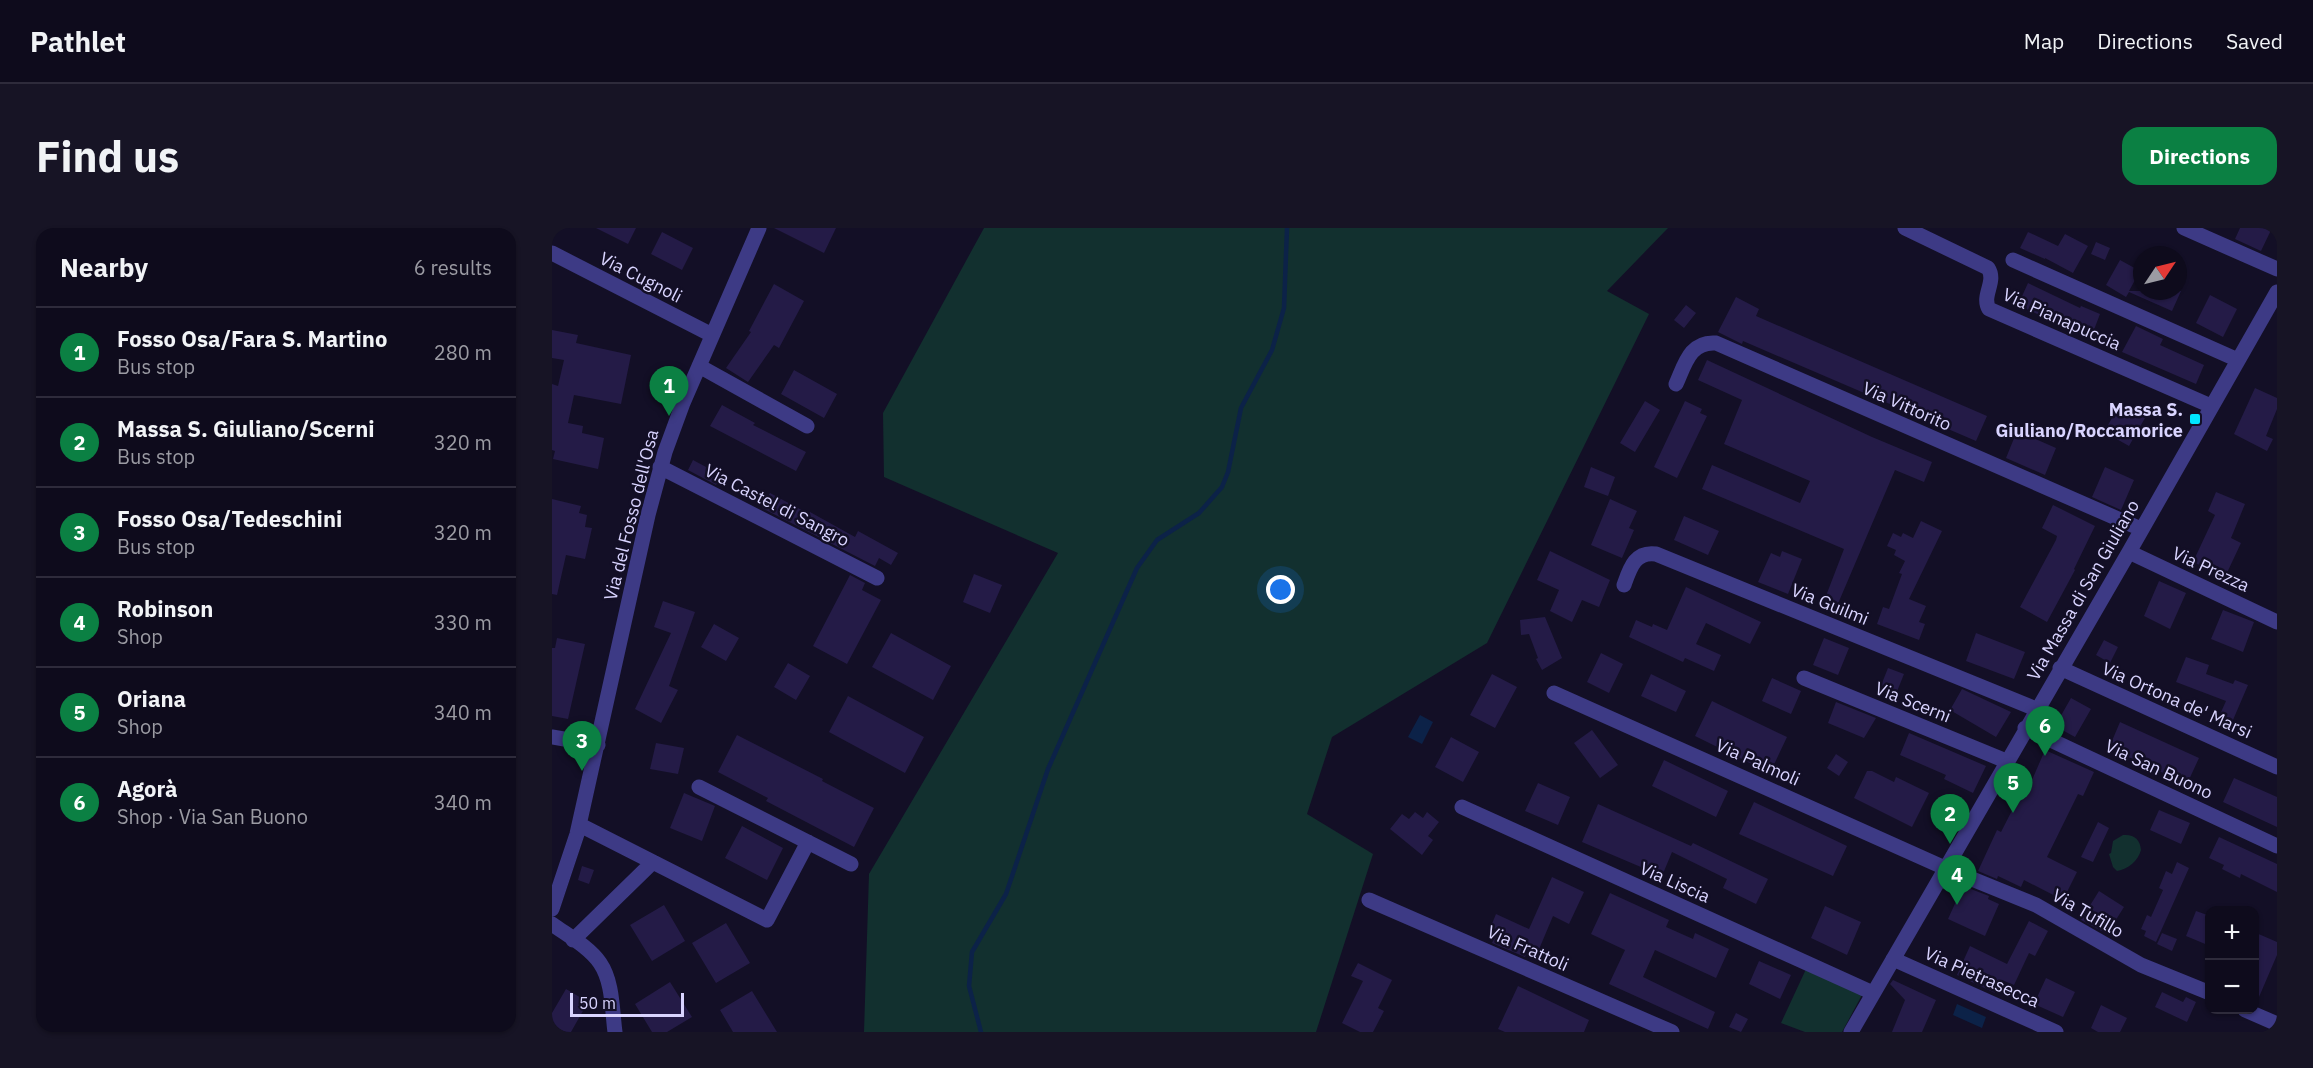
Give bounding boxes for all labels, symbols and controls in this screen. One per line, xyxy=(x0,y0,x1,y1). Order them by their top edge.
text: Pathlet xyxy=(30,23,126,60)
text: Map xyxy=(2024,27,2064,55)
text: Directions xyxy=(2097,27,2193,55)
text: Saved xyxy=(2226,27,2283,55)
button: Directions xyxy=(2122,127,2277,185)
text: Find us xyxy=(36,129,179,184)
street label: Via Cugnoli xyxy=(596,246,686,308)
north arrow xyxy=(2133,246,2187,300)
text: Nearby xyxy=(60,250,148,284)
text: 6 results xyxy=(414,254,492,281)
street label: Via Pianapuccia xyxy=(1999,283,2125,355)
text: Fosso Osa/Fara S. Martino xyxy=(117,324,387,353)
text: 1 xyxy=(74,339,86,366)
text: 280 m xyxy=(434,339,492,366)
text: Bus stop xyxy=(117,353,195,380)
pin: 1 xyxy=(650,366,688,416)
street label: Via Vittorito xyxy=(1859,376,1955,436)
place label: Massa S. Giuliano/Roccamorice xyxy=(1995,398,2183,442)
marker: Massa S. Giuliano/Roccamorice xyxy=(2188,412,2202,426)
text: Massa S. Giuliano/Scerni xyxy=(117,414,375,443)
street label: Via del Fosso dell'Osa xyxy=(599,427,663,603)
text: 2 xyxy=(74,429,86,456)
text: 320 m xyxy=(434,429,492,456)
text: Bus stop xyxy=(117,443,195,470)
street label: Via Castel di Sangro xyxy=(701,459,853,551)
street label: Via Massa di San Giuliano xyxy=(2022,495,2144,685)
text: Fosso Osa/Tedeschini xyxy=(117,504,342,533)
text: 3 xyxy=(74,519,86,546)
text: 320 m xyxy=(434,519,492,546)
text: Bus stop xyxy=(117,533,195,560)
street label: Via Prezza xyxy=(2169,541,2254,597)
your location xyxy=(1266,575,1295,604)
street label: Via Guilmi xyxy=(1788,578,1872,630)
text: Robinson xyxy=(117,594,213,623)
text: 4 xyxy=(74,609,86,636)
text: 330 m xyxy=(434,609,492,636)
text: Shop xyxy=(117,623,163,650)
street label: Via Ortona de' Marsi xyxy=(2098,657,2256,743)
street label: Via Scerni xyxy=(1872,676,1954,728)
text: Oriana xyxy=(117,684,186,713)
text: 5 xyxy=(74,699,86,726)
text: 340 m xyxy=(434,699,492,726)
pin: 6 xyxy=(2026,706,2064,756)
text: Shop xyxy=(117,713,163,740)
pin: 3 xyxy=(562,722,602,771)
street label: Via Palmoli xyxy=(1712,733,1804,791)
street label: Via San Buono xyxy=(2101,734,2217,804)
pin: 5 xyxy=(1994,764,2032,813)
text: Agorà xyxy=(117,774,178,803)
text: 6 xyxy=(74,789,86,816)
text: 340 m xyxy=(434,789,492,816)
pin: 2 xyxy=(1930,794,1970,844)
text: Shop · Via San Buono xyxy=(117,803,308,830)
street label: Via Liscia xyxy=(1636,856,1714,908)
pin: 4 xyxy=(1938,856,1976,905)
street label: Via Tufillo xyxy=(2048,883,2128,943)
map controls xyxy=(2205,906,2259,1014)
button: + xyxy=(2205,906,2259,960)
street label: Via Frattoli xyxy=(1484,920,1572,976)
street label: Via Pietrasecca xyxy=(1921,941,2043,1013)
button: − xyxy=(2205,960,2259,1014)
scale bar xyxy=(570,990,684,1018)
text: 50 m xyxy=(579,993,616,1013)

